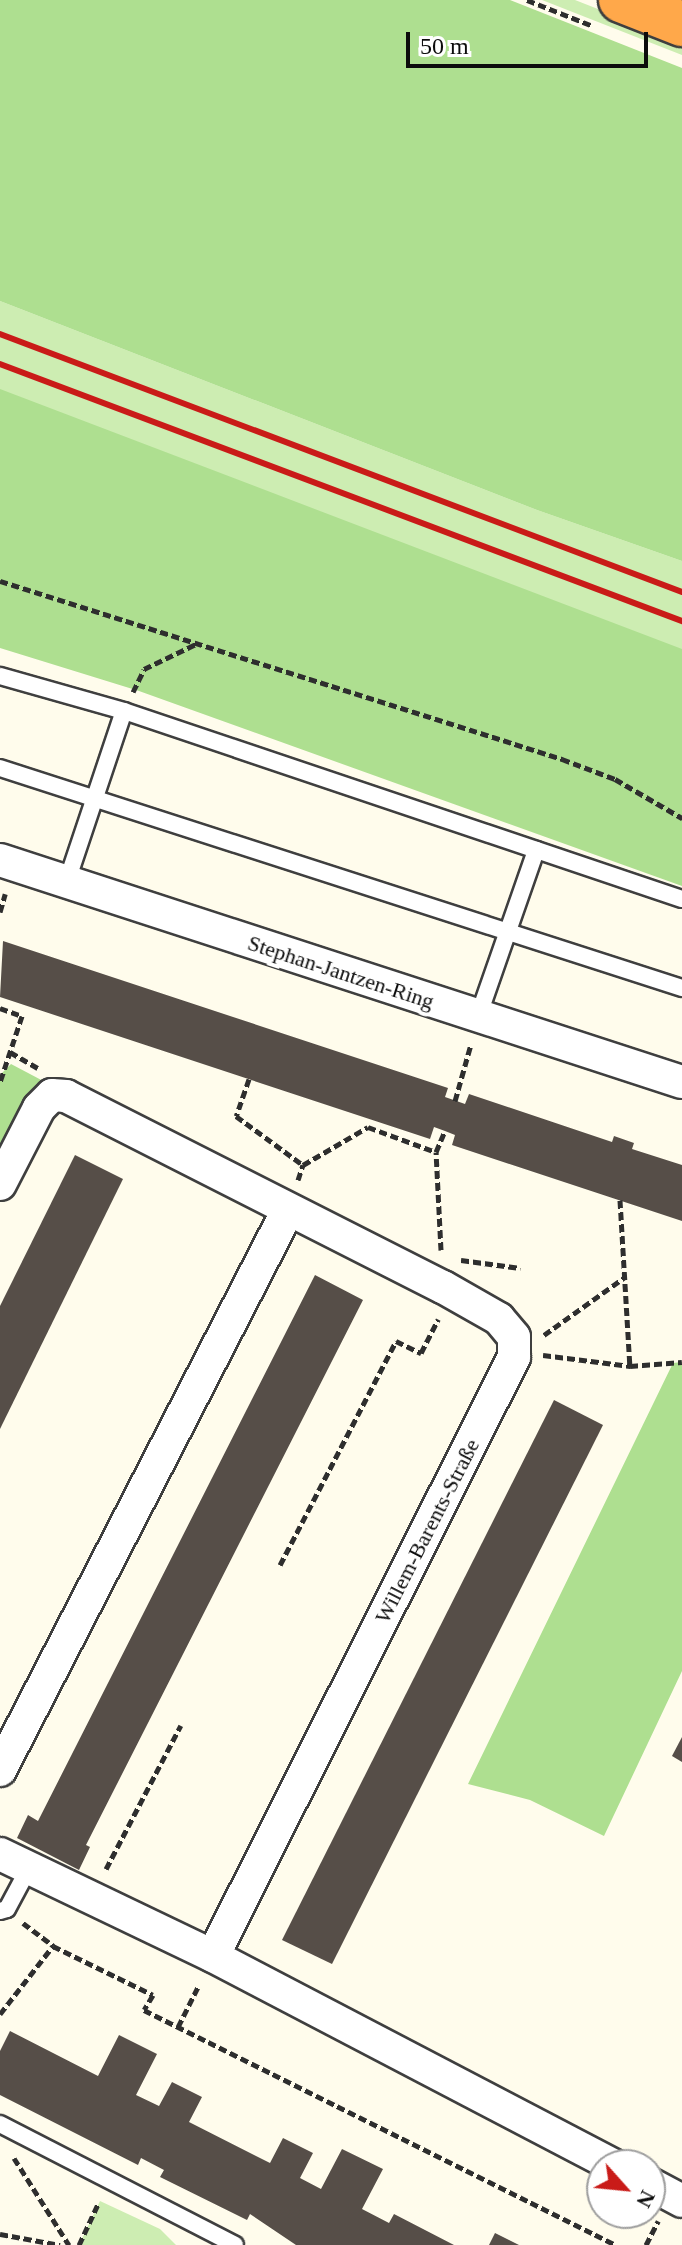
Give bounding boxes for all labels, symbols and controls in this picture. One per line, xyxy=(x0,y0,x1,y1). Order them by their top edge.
scale bar xyxy=(410,16,652,66)
text: 50 m xyxy=(420,33,469,59)
street label: Stephan-Jantzen-Ring xyxy=(245,929,437,1015)
street label: Willem-Barents-Straße xyxy=(369,1435,485,1627)
north arrow xyxy=(586,2149,666,2229)
text: N xyxy=(631,2186,661,2212)

